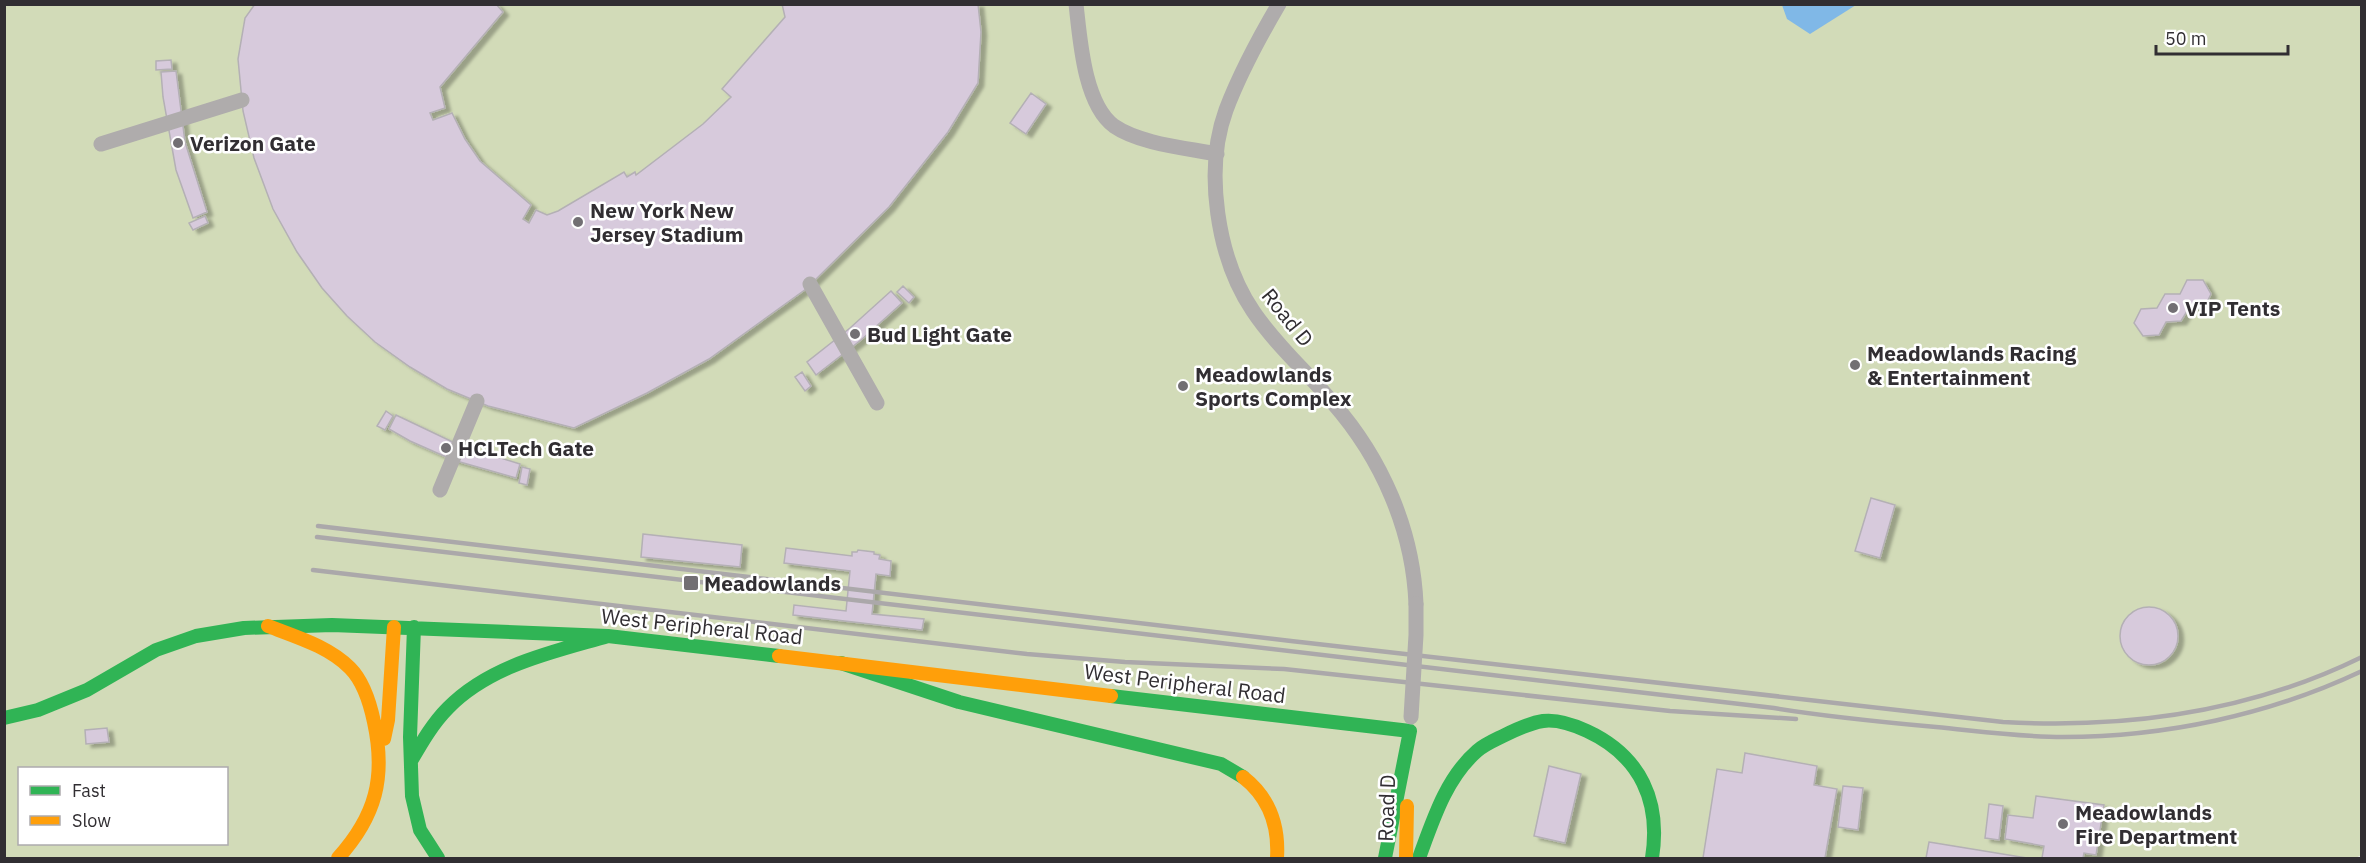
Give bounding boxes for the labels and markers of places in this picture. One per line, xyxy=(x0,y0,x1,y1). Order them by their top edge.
place label: Verizon Gate xyxy=(190,129,316,157)
marker: Verizon Gate xyxy=(171,136,185,150)
place label: New York New Jersey Stadium xyxy=(590,196,744,248)
marker: New York New Jersey Stadium xyxy=(571,215,585,229)
place label: VIP Tents xyxy=(2185,294,2280,322)
marker: VIP Tents xyxy=(2166,301,2180,315)
place label: Bud Light Gate xyxy=(867,320,1012,348)
marker: Bud Light Gate xyxy=(848,327,862,341)
place label: Meadowlands Racing & Entertainment xyxy=(1867,339,2076,391)
marker: Meadowlands Racing & Entertainment xyxy=(1848,358,1862,372)
place label: Meadowlands Sports Complex xyxy=(1195,360,1352,412)
marker: Meadowlands Sports Complex xyxy=(1176,379,1190,393)
place label: HCLTech Gate xyxy=(458,434,594,462)
marker: HCLTech Gate xyxy=(439,441,453,455)
place label: Meadowlands xyxy=(704,569,841,597)
marker: Meadowlands xyxy=(682,574,700,592)
place label: Meadowlands Fire Department xyxy=(2075,798,2237,850)
marker: Meadowlands Fire Department xyxy=(2056,817,2070,831)

